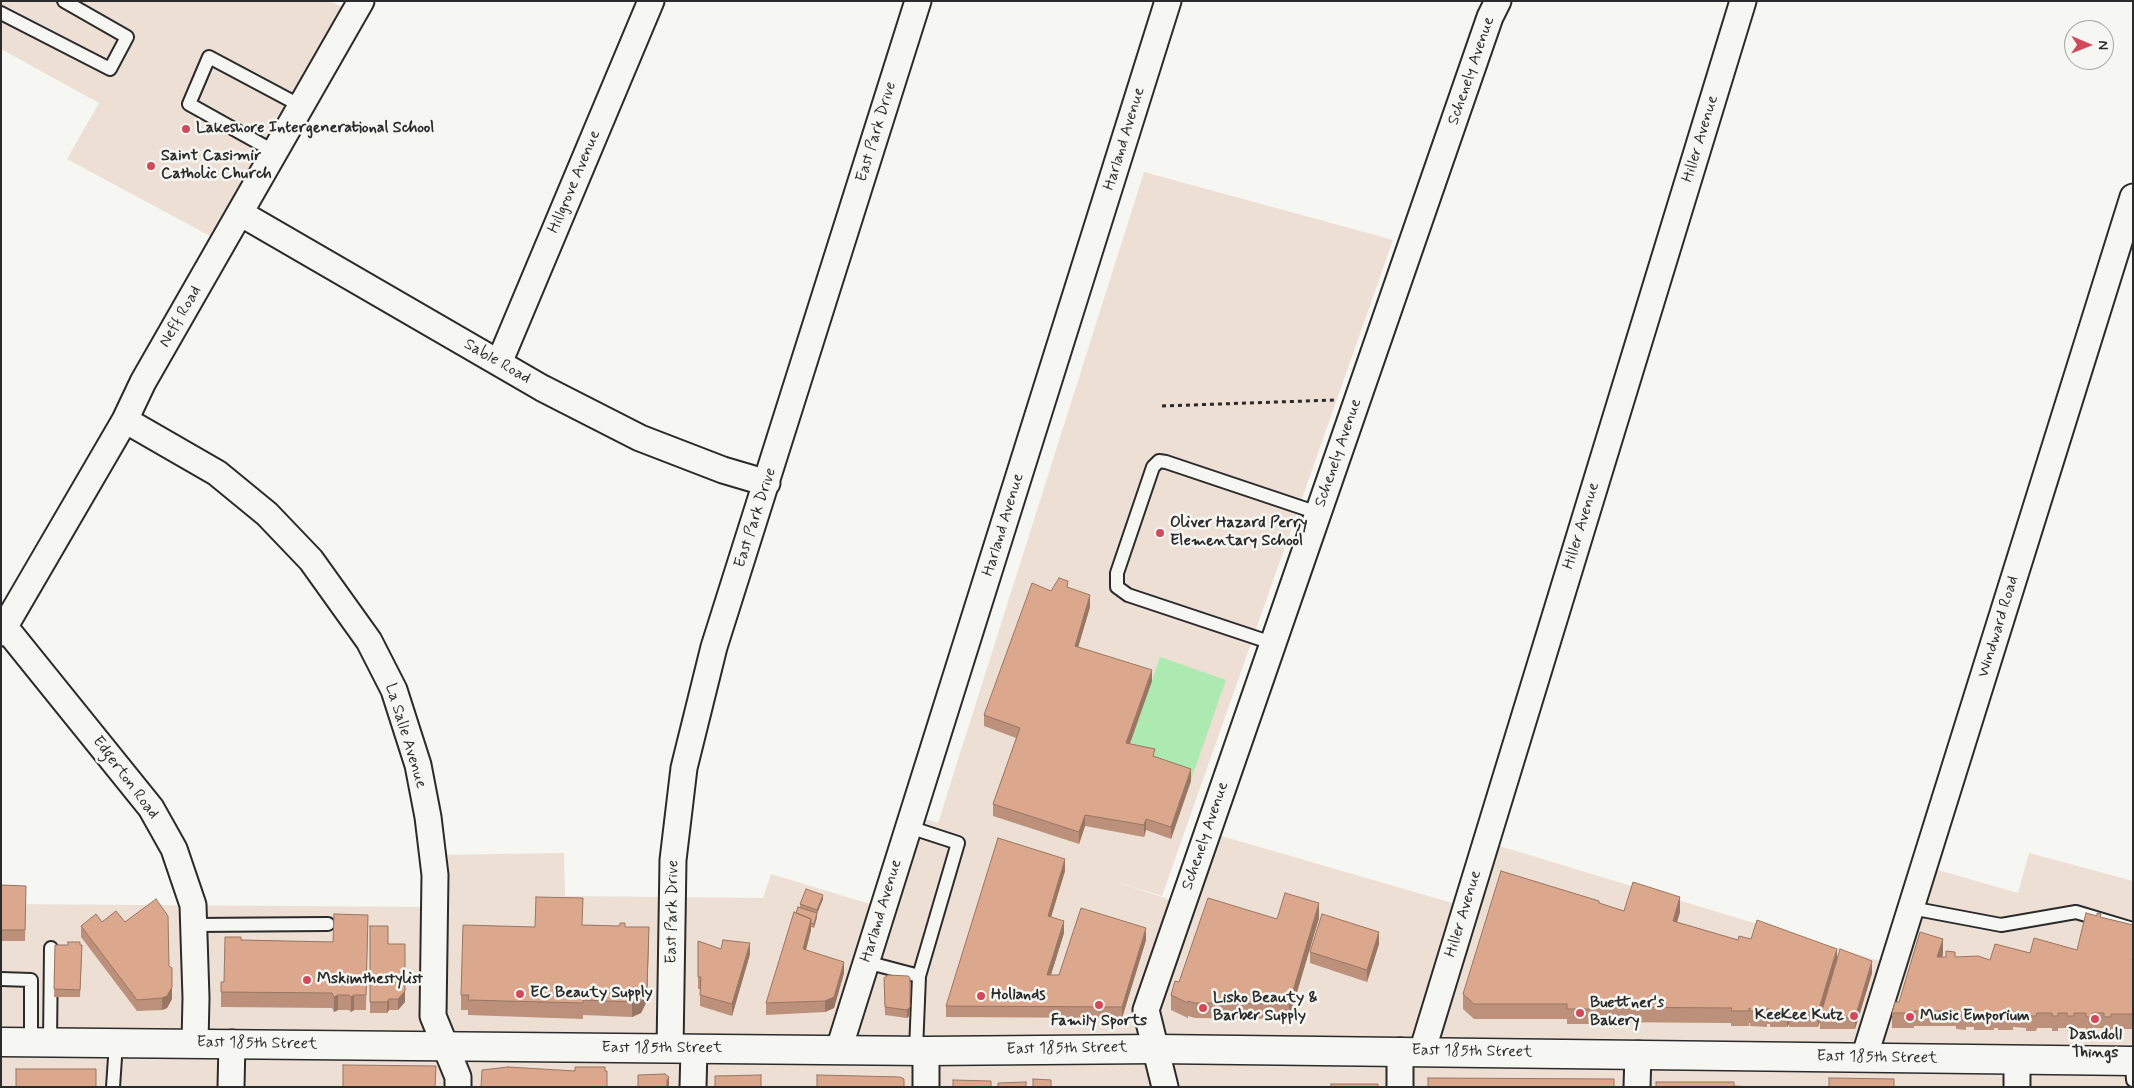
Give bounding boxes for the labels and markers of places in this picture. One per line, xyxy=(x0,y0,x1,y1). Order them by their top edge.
place label: Lakeshore Intergenerational School xyxy=(196,119,434,139)
marker: Lakeshore Intergenerational School xyxy=(180,123,192,135)
place label: Saint Casimir Catholic Church xyxy=(161,147,272,185)
marker: Saint Casimir Catholic Church xyxy=(145,160,157,172)
place label: Oliver Hazard Perry Elementary School xyxy=(1170,514,1308,552)
marker: Oliver Hazard Perry Elementary School xyxy=(1154,527,1166,539)
place label: Mskimthestylist xyxy=(317,970,423,990)
marker: Mskimthestylist xyxy=(301,974,313,986)
place label: EC Beauty Supply xyxy=(530,984,653,1004)
place label: Hollands xyxy=(991,986,1046,1006)
marker: EC Beauty Supply xyxy=(514,988,526,1000)
place label: Lisko Beauty & Barber Supply xyxy=(1213,989,1318,1027)
marker: Hollands xyxy=(975,990,987,1002)
place label: Buettner's Bakery xyxy=(1590,994,1664,1032)
marker: Family Sports xyxy=(1093,999,1105,1011)
marker: Lisko Beauty & Barber Supply xyxy=(1197,1002,1209,1014)
place label: KeeKee Kutz xyxy=(1755,1006,1844,1026)
marker: Buettner's Bakery xyxy=(1574,1007,1586,1019)
place label: Music Emporium xyxy=(1920,1007,2030,1027)
marker: KeeKee Kutz xyxy=(1848,1010,1860,1022)
marker: Music Emporium xyxy=(1904,1011,1916,1023)
place label: Family Sports xyxy=(1051,1012,1147,1032)
marker: Dashdoll Things xyxy=(2089,1013,2101,1025)
place label: Dashdoll Things xyxy=(2068,1026,2122,1064)

